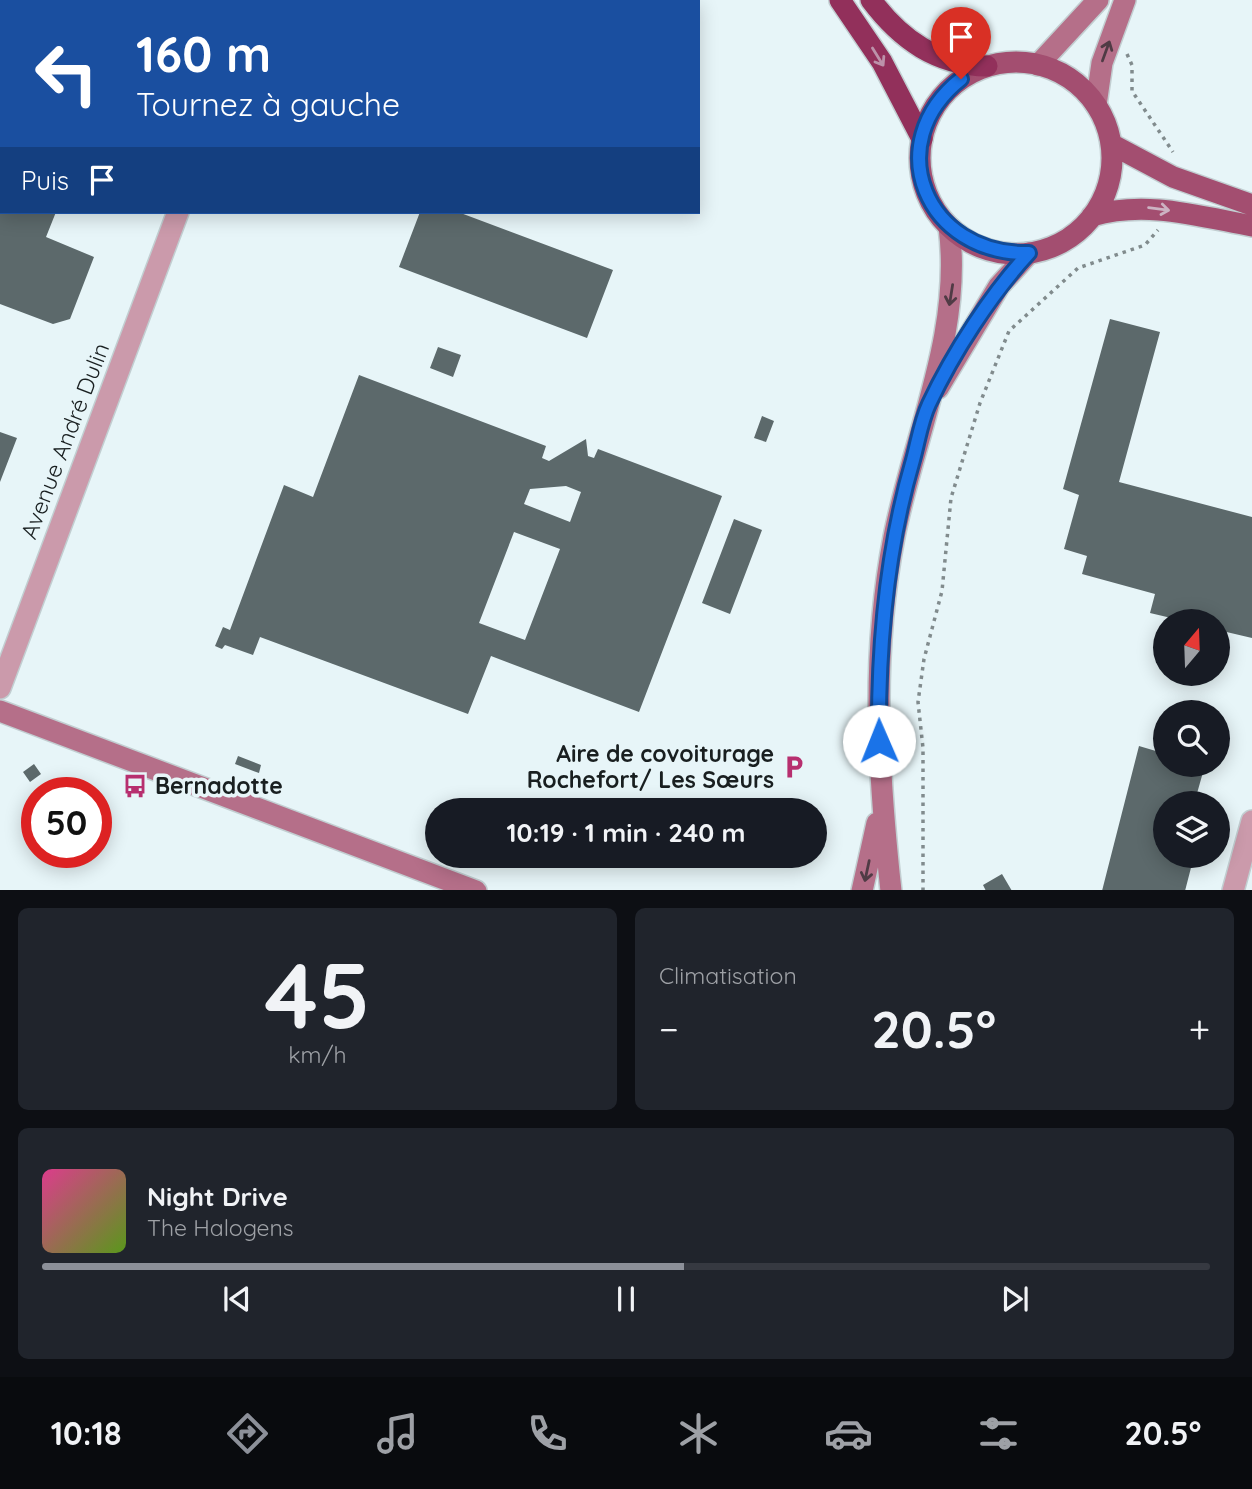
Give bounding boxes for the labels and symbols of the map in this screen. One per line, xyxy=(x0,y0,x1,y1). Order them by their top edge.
pin xyxy=(931,7,991,79)
one-way arrow xyxy=(1101,41,1113,63)
one-way arrow xyxy=(871,46,885,66)
one-way arrow xyxy=(1147,203,1170,216)
one-way arrow xyxy=(944,283,957,305)
street label: Avenue André Dulin xyxy=(14,339,115,543)
north arrow xyxy=(1153,609,1230,686)
position arrow xyxy=(842,704,916,778)
place label: Aire de covoiturage Rochefort/ Les Sœurs xyxy=(527,739,774,794)
parking icon: Aire de covoiturage Rochefort/ Les Sœurs xyxy=(780,753,808,781)
place label: Bernadotte xyxy=(155,771,283,800)
bus stop icon: Bernadotte xyxy=(121,772,149,800)
speed limit sign: 50 xyxy=(21,777,112,868)
one-way arrow xyxy=(859,859,873,882)

